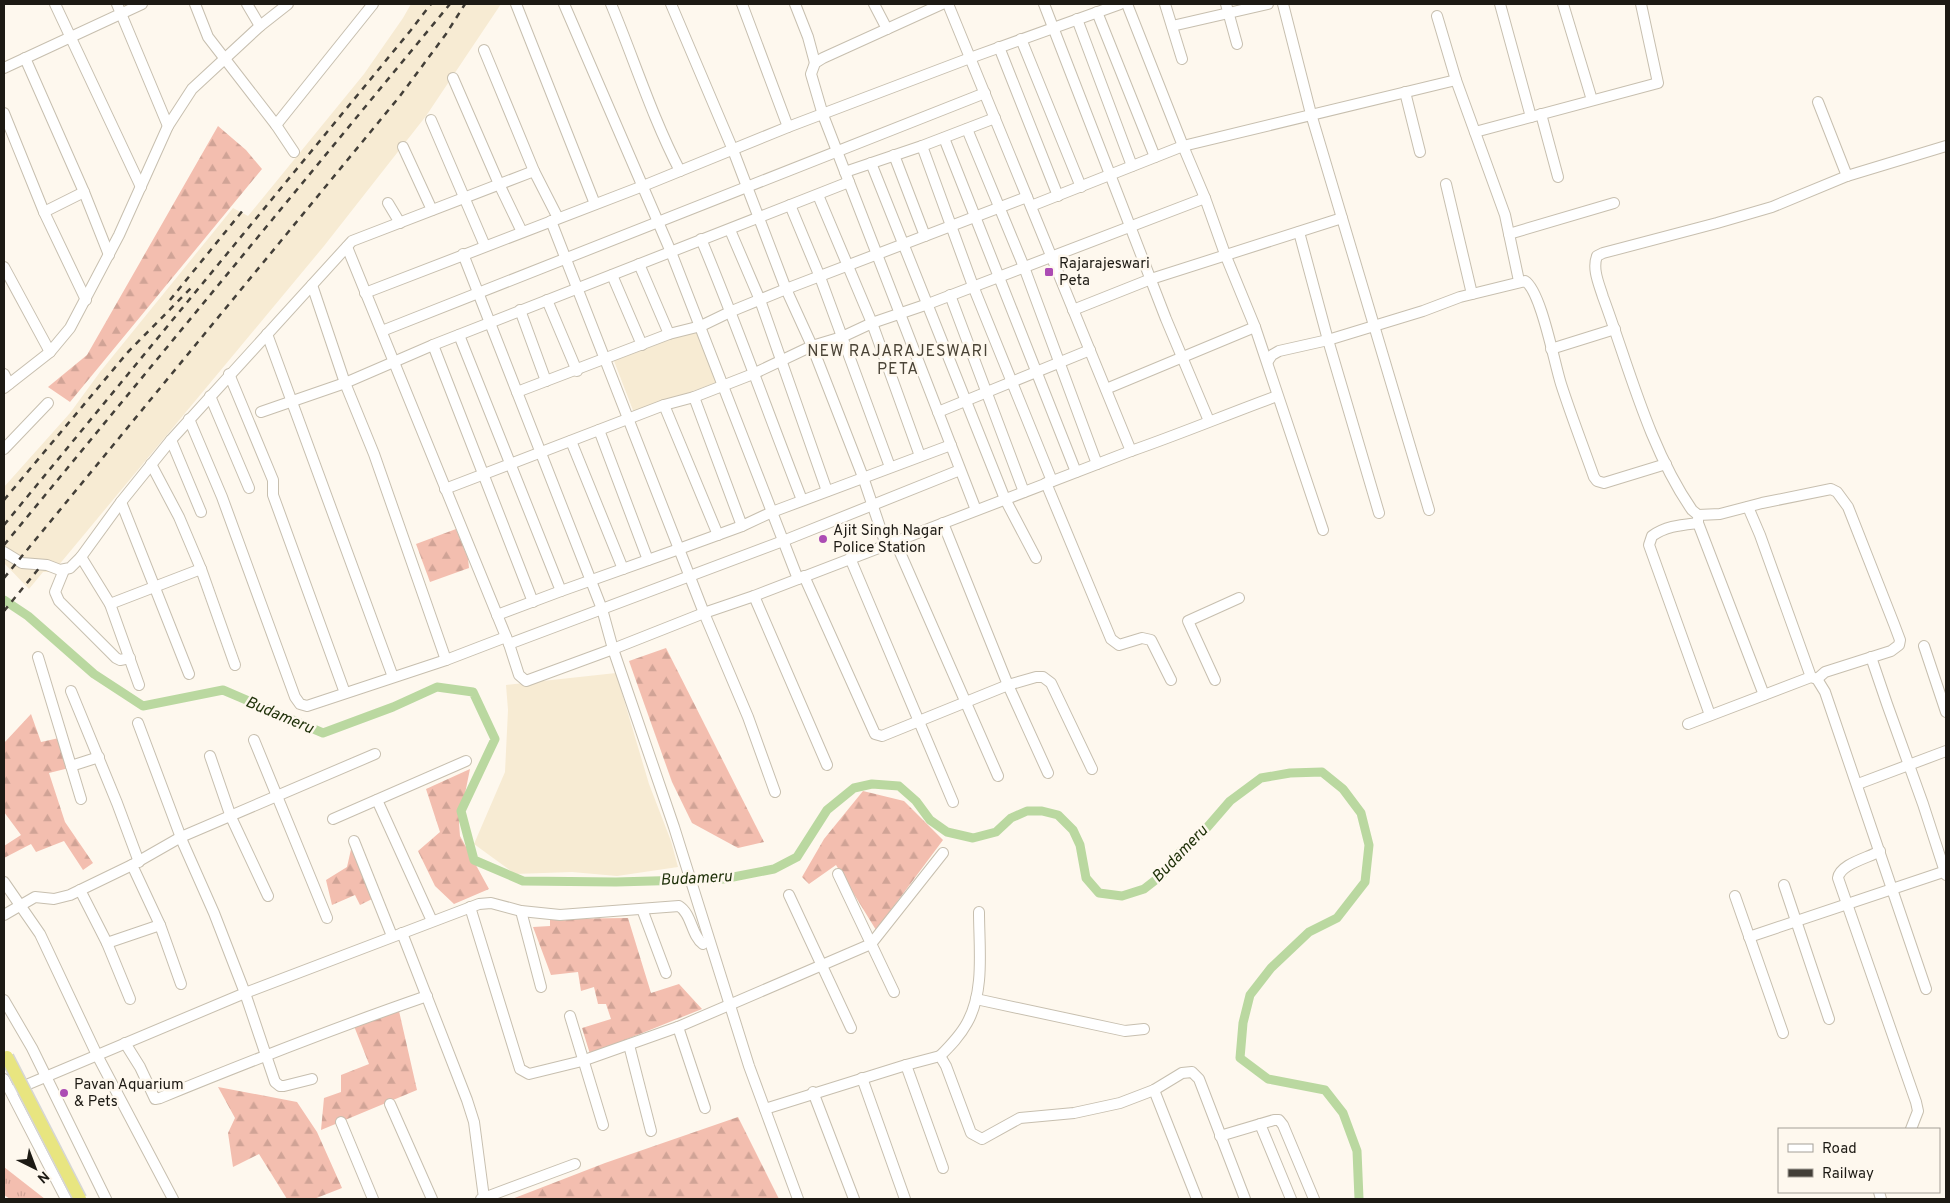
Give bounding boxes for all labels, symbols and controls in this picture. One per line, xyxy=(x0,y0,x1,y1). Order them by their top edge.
place label: Rajarajeswari Peta xyxy=(1059,255,1150,291)
marker: Rajarajeswari Peta xyxy=(1043,266,1055,278)
district label: NEW RAJARAJESWARI PETA xyxy=(807,342,989,380)
place label: Ajit Singh Nagar Police Station xyxy=(833,522,943,558)
marker: Ajit Singh Nagar Police Station xyxy=(817,533,829,545)
water label: Budameru xyxy=(242,693,316,739)
water label: Budameru xyxy=(1148,821,1213,887)
water label: Budameru xyxy=(660,867,733,891)
place label: Pavan Aquarium & Pets xyxy=(74,1076,184,1112)
marker: Pavan Aquarium & Pets xyxy=(58,1087,70,1099)
legend xyxy=(1778,1128,1940,1193)
text: Road xyxy=(1822,1140,1857,1159)
north arrow xyxy=(10,1143,60,1193)
text: Railway xyxy=(1822,1165,1874,1184)
text: N xyxy=(33,1167,52,1186)

